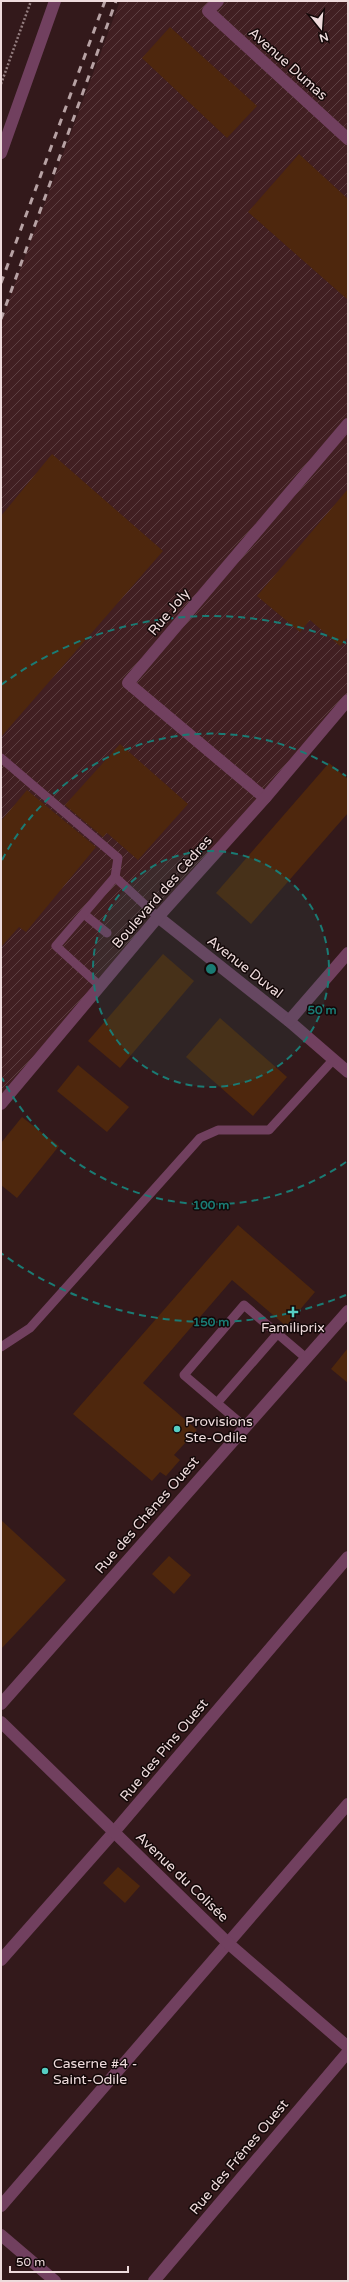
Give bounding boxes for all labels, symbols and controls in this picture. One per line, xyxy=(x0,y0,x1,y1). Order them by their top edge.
north arrow xyxy=(301,8,341,48)
street label: Avenue Dumas xyxy=(245,24,331,104)
text: N xyxy=(318,30,330,45)
street label: Rue Joly xyxy=(144,585,194,639)
street label: Boulevard des Cèdres xyxy=(108,832,216,952)
street label: Avenue Duval xyxy=(204,932,286,1002)
centre of rings xyxy=(204,962,218,976)
text: 50 m xyxy=(307,1003,337,1017)
text: 100 m xyxy=(193,1198,229,1212)
marker: Familiprix xyxy=(288,1307,298,1317)
text: 150 m xyxy=(193,1315,229,1329)
place label: Familiprix xyxy=(261,1319,325,1336)
place label: Provisions Ste-Odile xyxy=(185,1413,253,1446)
marker: Provisions Ste-Odile xyxy=(172,1424,182,1434)
street label: Rue des Chênes Ouest xyxy=(91,1452,203,1577)
street label: Rue des Pins Ouest xyxy=(116,1695,212,1805)
street label: Avenue du Colisée xyxy=(132,1828,232,1926)
place label: Caserne #4 - Saint-Odile xyxy=(53,2055,137,2088)
marker: Caserne #4 - Saint-Odile xyxy=(40,2066,50,2076)
street label: Rue des Frênes Ouest xyxy=(186,2096,293,2218)
scale bar xyxy=(10,2248,128,2274)
text: 50 m xyxy=(16,2255,45,2269)

